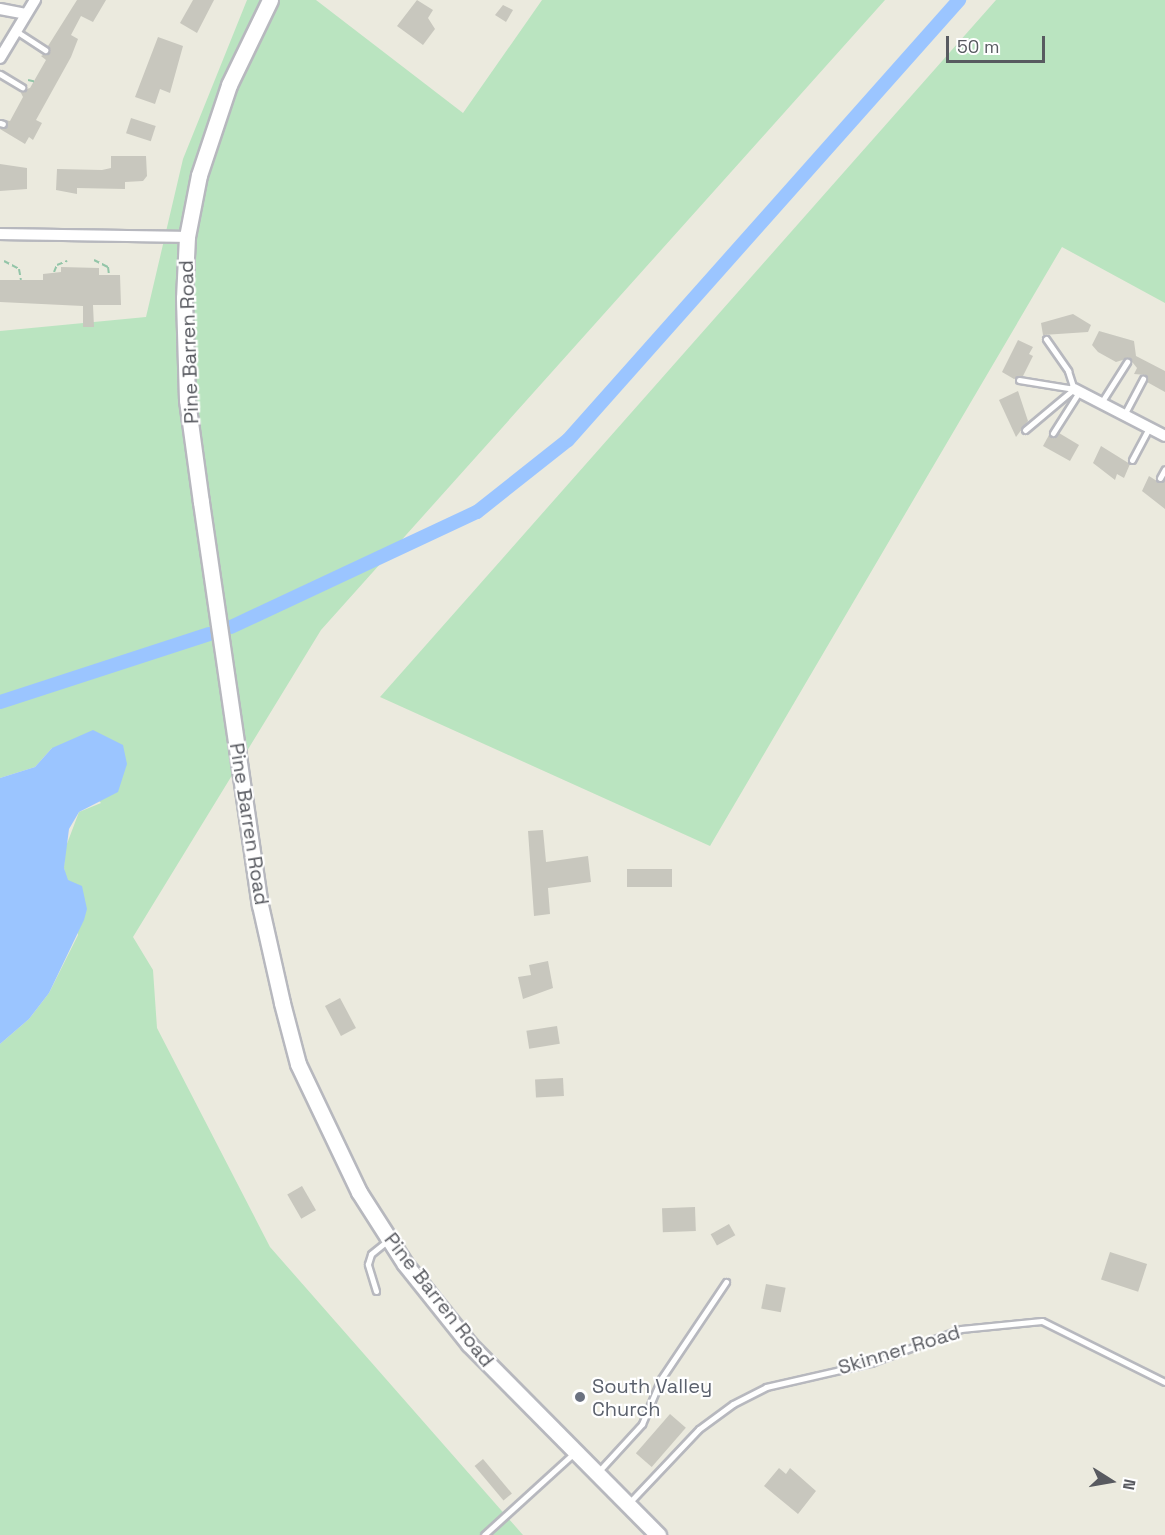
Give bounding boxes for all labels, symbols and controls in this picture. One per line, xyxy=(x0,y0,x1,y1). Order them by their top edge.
scale bar xyxy=(949,24,1048,62)
text: 50 m xyxy=(957,35,999,58)
street label: Pine Barren Road xyxy=(174,260,204,424)
street label: Pine Barren Road xyxy=(224,741,274,907)
street label: Pine Barren Road xyxy=(379,1228,499,1372)
street label: Skinner Road xyxy=(835,1320,963,1380)
place label: South Valley Church xyxy=(592,1374,713,1421)
marker: South Valley Church xyxy=(573,1390,587,1404)
north arrow xyxy=(1081,1451,1141,1511)
text: N xyxy=(1118,1477,1140,1492)

